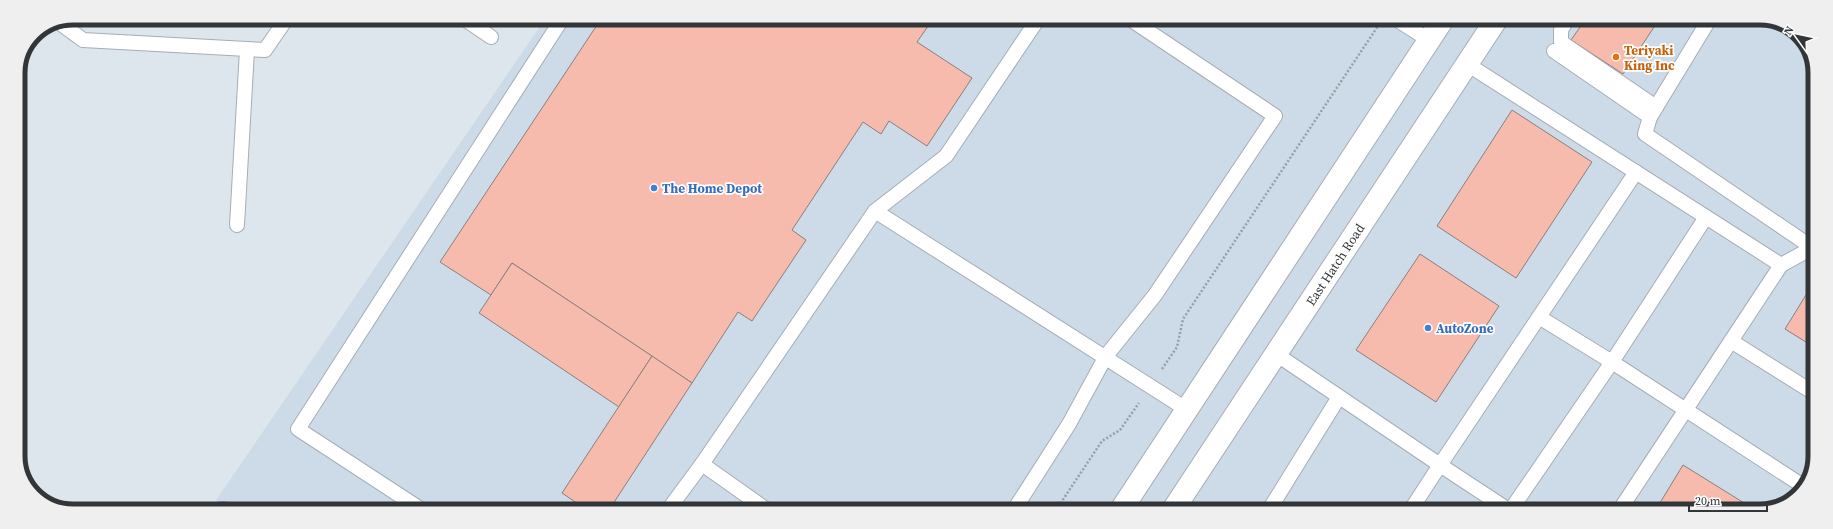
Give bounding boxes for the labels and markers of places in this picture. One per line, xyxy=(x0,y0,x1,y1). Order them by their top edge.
place label: Teriyaki King Inc xyxy=(1624,42,1675,74)
marker: Teriyaki King Inc xyxy=(1611,52,1621,62)
place label: The Home Depot xyxy=(662,180,762,197)
marker: The Home Depot xyxy=(649,183,659,193)
place label: AutoZone xyxy=(1436,320,1494,337)
marker: AutoZone xyxy=(1423,323,1433,333)

